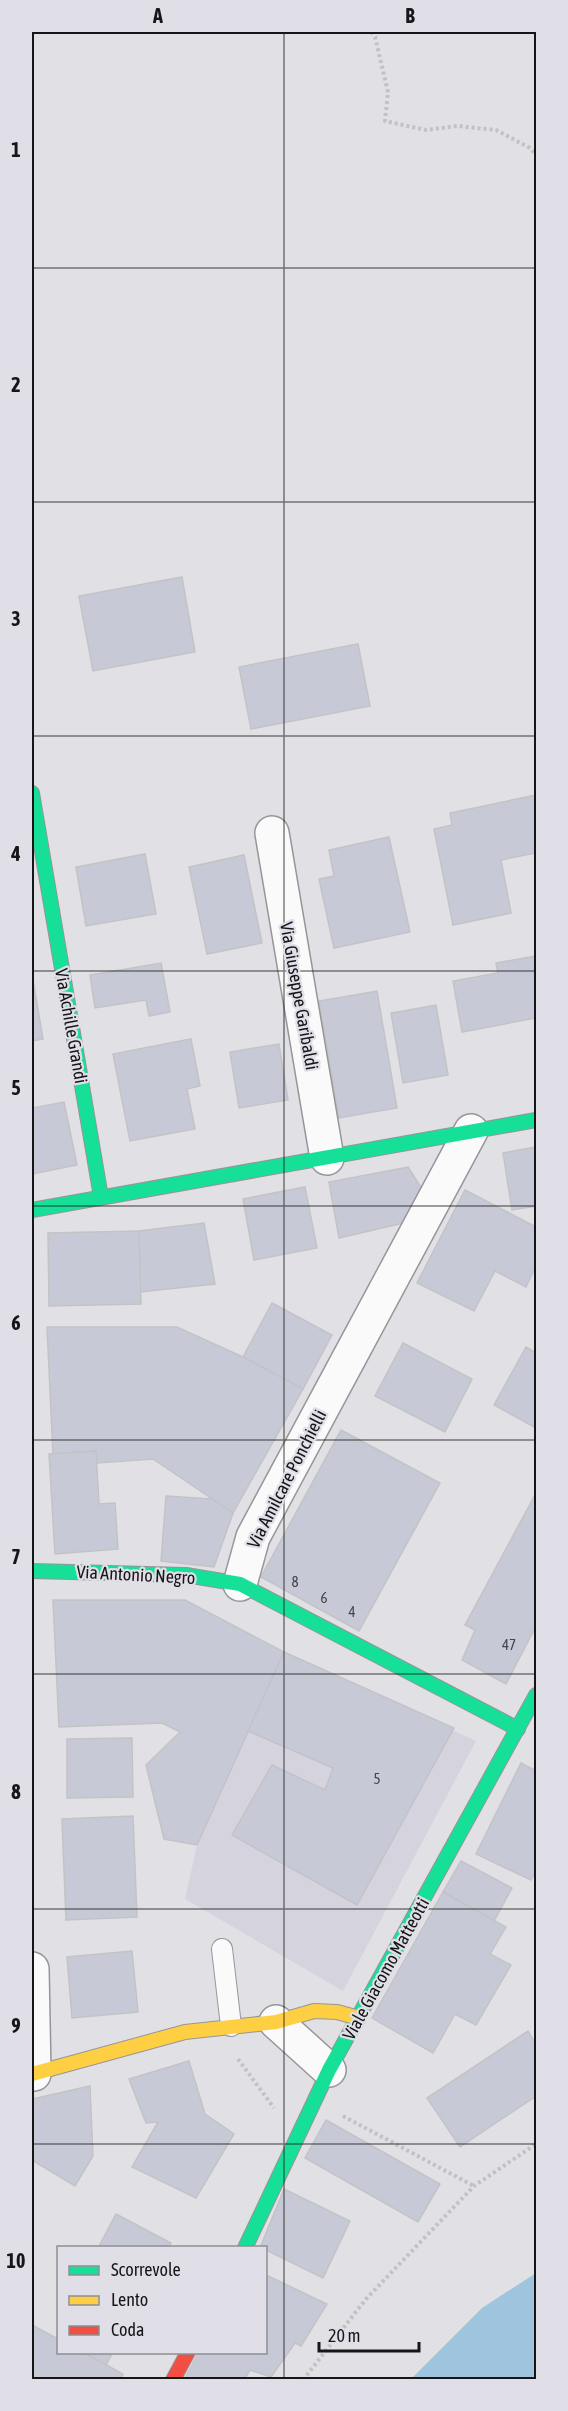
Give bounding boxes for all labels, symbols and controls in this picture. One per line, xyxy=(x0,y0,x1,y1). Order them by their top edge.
text: A xyxy=(152,4,163,27)
text: B xyxy=(405,4,415,27)
text: 1 xyxy=(11,138,21,161)
text: 2 xyxy=(11,373,21,396)
text: 3 xyxy=(11,607,21,630)
text: 4 xyxy=(10,842,21,865)
street label: Via Giuseppe Garibaldi xyxy=(276,920,323,1072)
street label: Via Achille Grandi xyxy=(51,967,92,1085)
text: 5 xyxy=(11,1076,21,1099)
text: 6 xyxy=(11,1311,21,1334)
street label: Via Amilcare Ponchielli xyxy=(243,1406,331,1551)
text: 7 xyxy=(11,1545,21,1568)
street label: Via Antonio Negro xyxy=(76,1561,196,1588)
house number: 8 xyxy=(291,1573,299,1590)
house number: 6 xyxy=(320,1589,328,1606)
house number: 4 xyxy=(348,1603,356,1620)
house number: 47 xyxy=(502,1636,516,1653)
house number: 5 xyxy=(373,1770,381,1787)
text: 8 xyxy=(11,1780,21,1803)
street label: Viale Giacomo Matteotti xyxy=(338,1894,433,2044)
text: 9 xyxy=(11,2014,21,2037)
legend xyxy=(57,2246,267,2354)
text: 10 xyxy=(7,2249,25,2272)
text: Scorrevole xyxy=(111,2259,181,2280)
text: Lento xyxy=(111,2289,148,2310)
scale bar xyxy=(319,2315,420,2353)
text: Coda xyxy=(111,2319,144,2340)
text: 20 m xyxy=(328,2325,360,2346)

